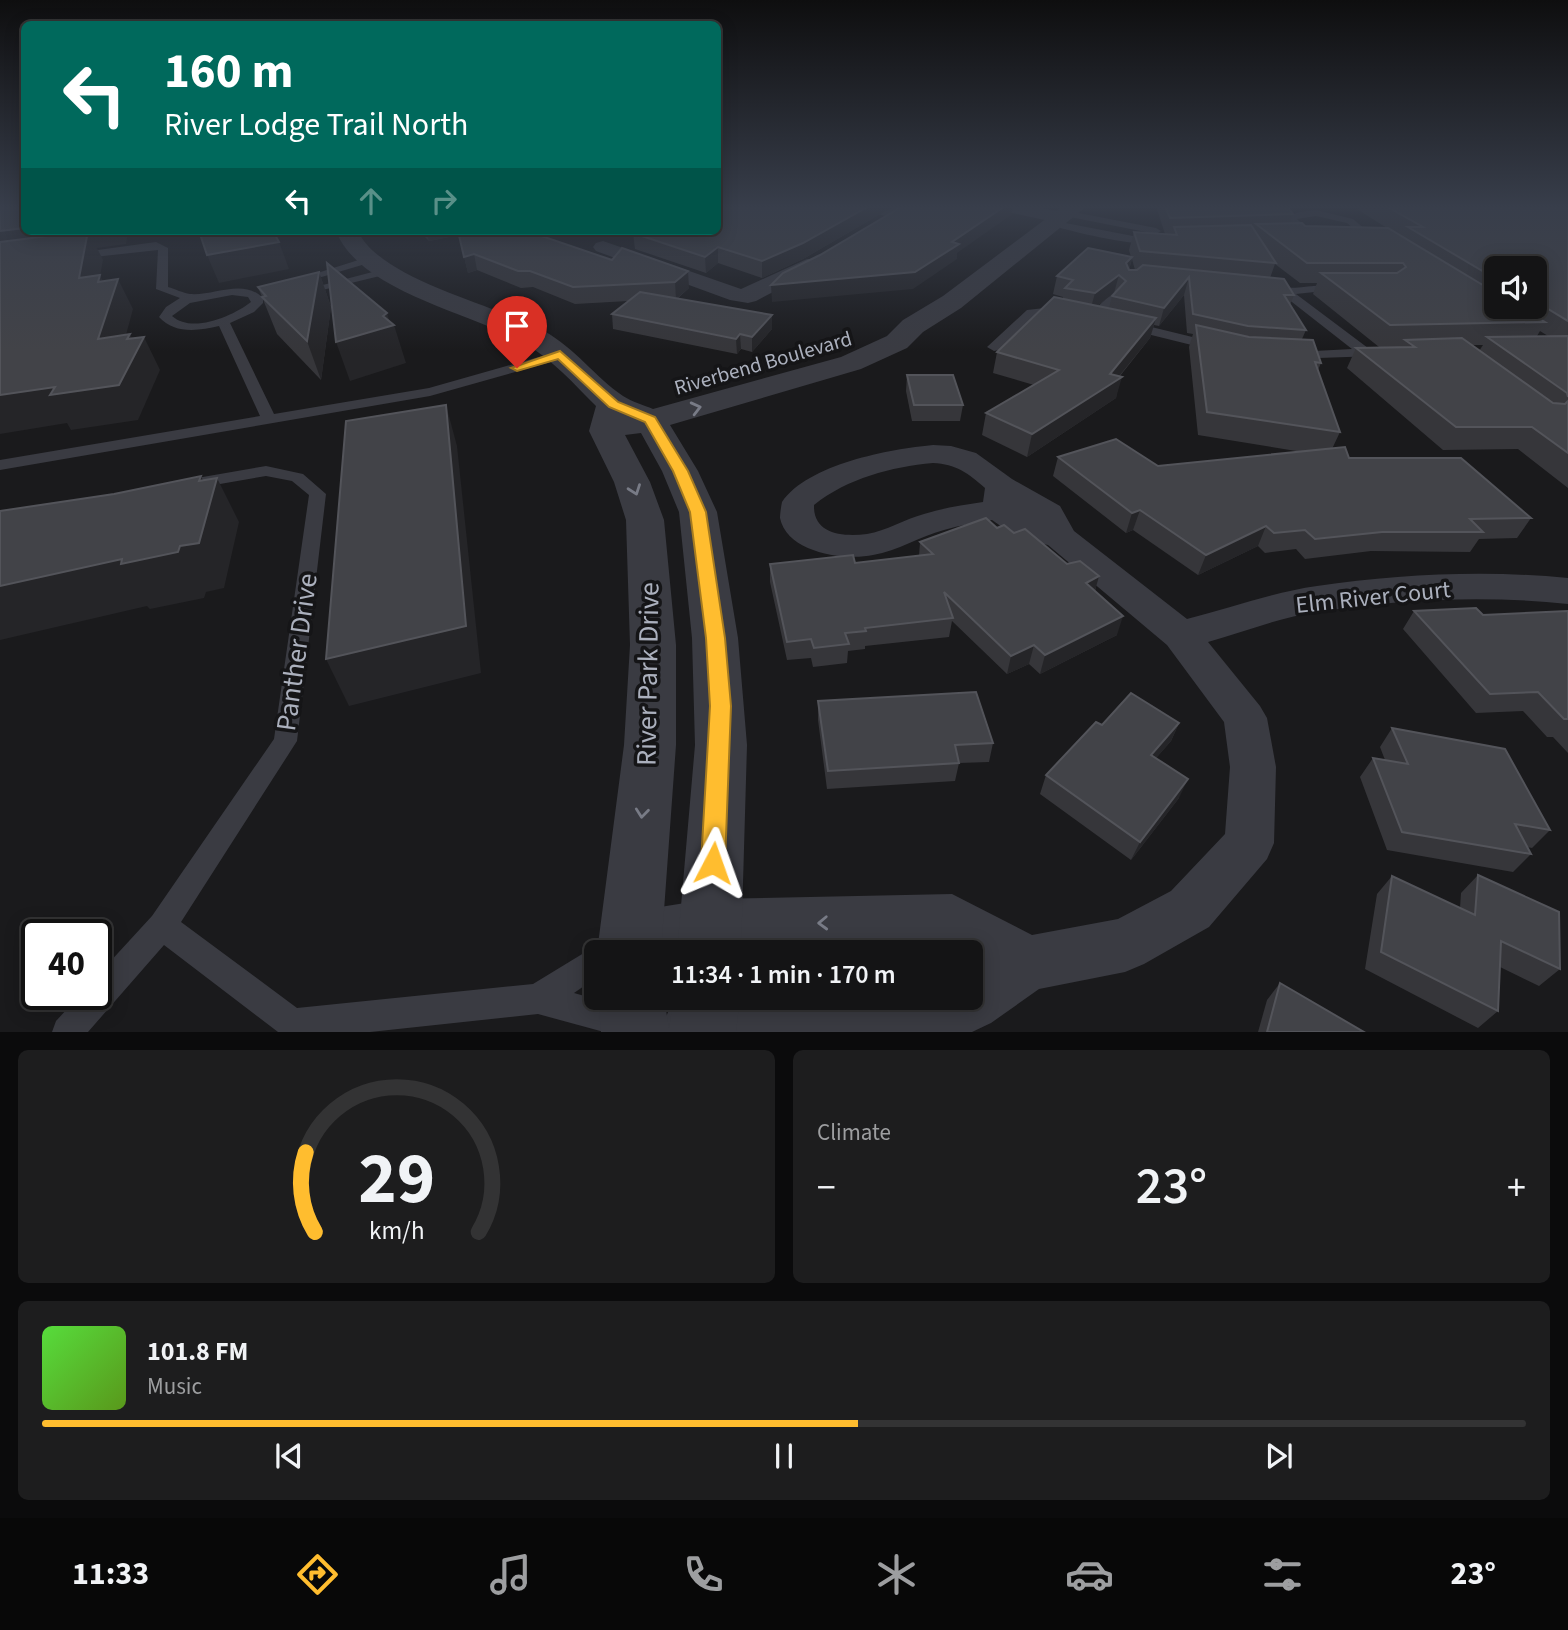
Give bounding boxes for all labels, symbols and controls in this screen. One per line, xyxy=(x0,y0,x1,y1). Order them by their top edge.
text: 160 m xyxy=(164,37,293,107)
icon: left xyxy=(49,49,140,140)
text: River Lodge Trail North xyxy=(164,102,468,148)
icon: left xyxy=(279,182,317,220)
icon: ahead xyxy=(352,182,390,220)
icon: right xyxy=(425,182,463,220)
map controls xyxy=(1484,256,1547,319)
button: sound xyxy=(1484,256,1547,319)
pin xyxy=(487,296,547,368)
icon: arrive xyxy=(498,307,536,345)
street label: Riverbend Boulevard xyxy=(671,323,855,403)
one-way arrow xyxy=(690,402,702,416)
one-way arrow xyxy=(627,483,641,495)
street label: Panther Drive xyxy=(266,571,328,733)
street label: Elm River Court xyxy=(1294,572,1452,623)
street label: River Park Drive xyxy=(626,582,670,766)
one-way arrow xyxy=(635,807,650,819)
position arrow xyxy=(676,826,750,900)
one-way arrow xyxy=(817,915,827,931)
speed limit sign: 40 xyxy=(21,919,112,1010)
text: 11:34 · 1 min · 170 m xyxy=(671,956,896,993)
text: Climate xyxy=(817,1116,891,1149)
text: 29 xyxy=(358,1128,435,1232)
text: 23° xyxy=(1136,1150,1207,1224)
text: − xyxy=(817,1161,836,1215)
text: + xyxy=(1507,1161,1526,1215)
text: km/h xyxy=(369,1213,424,1249)
text: 101.8 FM xyxy=(147,1333,248,1370)
text: Music xyxy=(147,1370,202,1403)
icon: previous xyxy=(270,1437,308,1475)
icon: pause xyxy=(765,1437,803,1475)
icon: next xyxy=(1260,1437,1298,1475)
icon: directions xyxy=(293,1550,342,1599)
icon: music xyxy=(486,1550,535,1599)
icon: phone xyxy=(679,1550,728,1599)
icon: climate xyxy=(872,1550,921,1599)
icon: car xyxy=(1065,1550,1114,1599)
icon: filters xyxy=(1258,1550,1307,1599)
text: 11:33 xyxy=(72,1551,149,1597)
text: 23° xyxy=(1450,1551,1496,1597)

